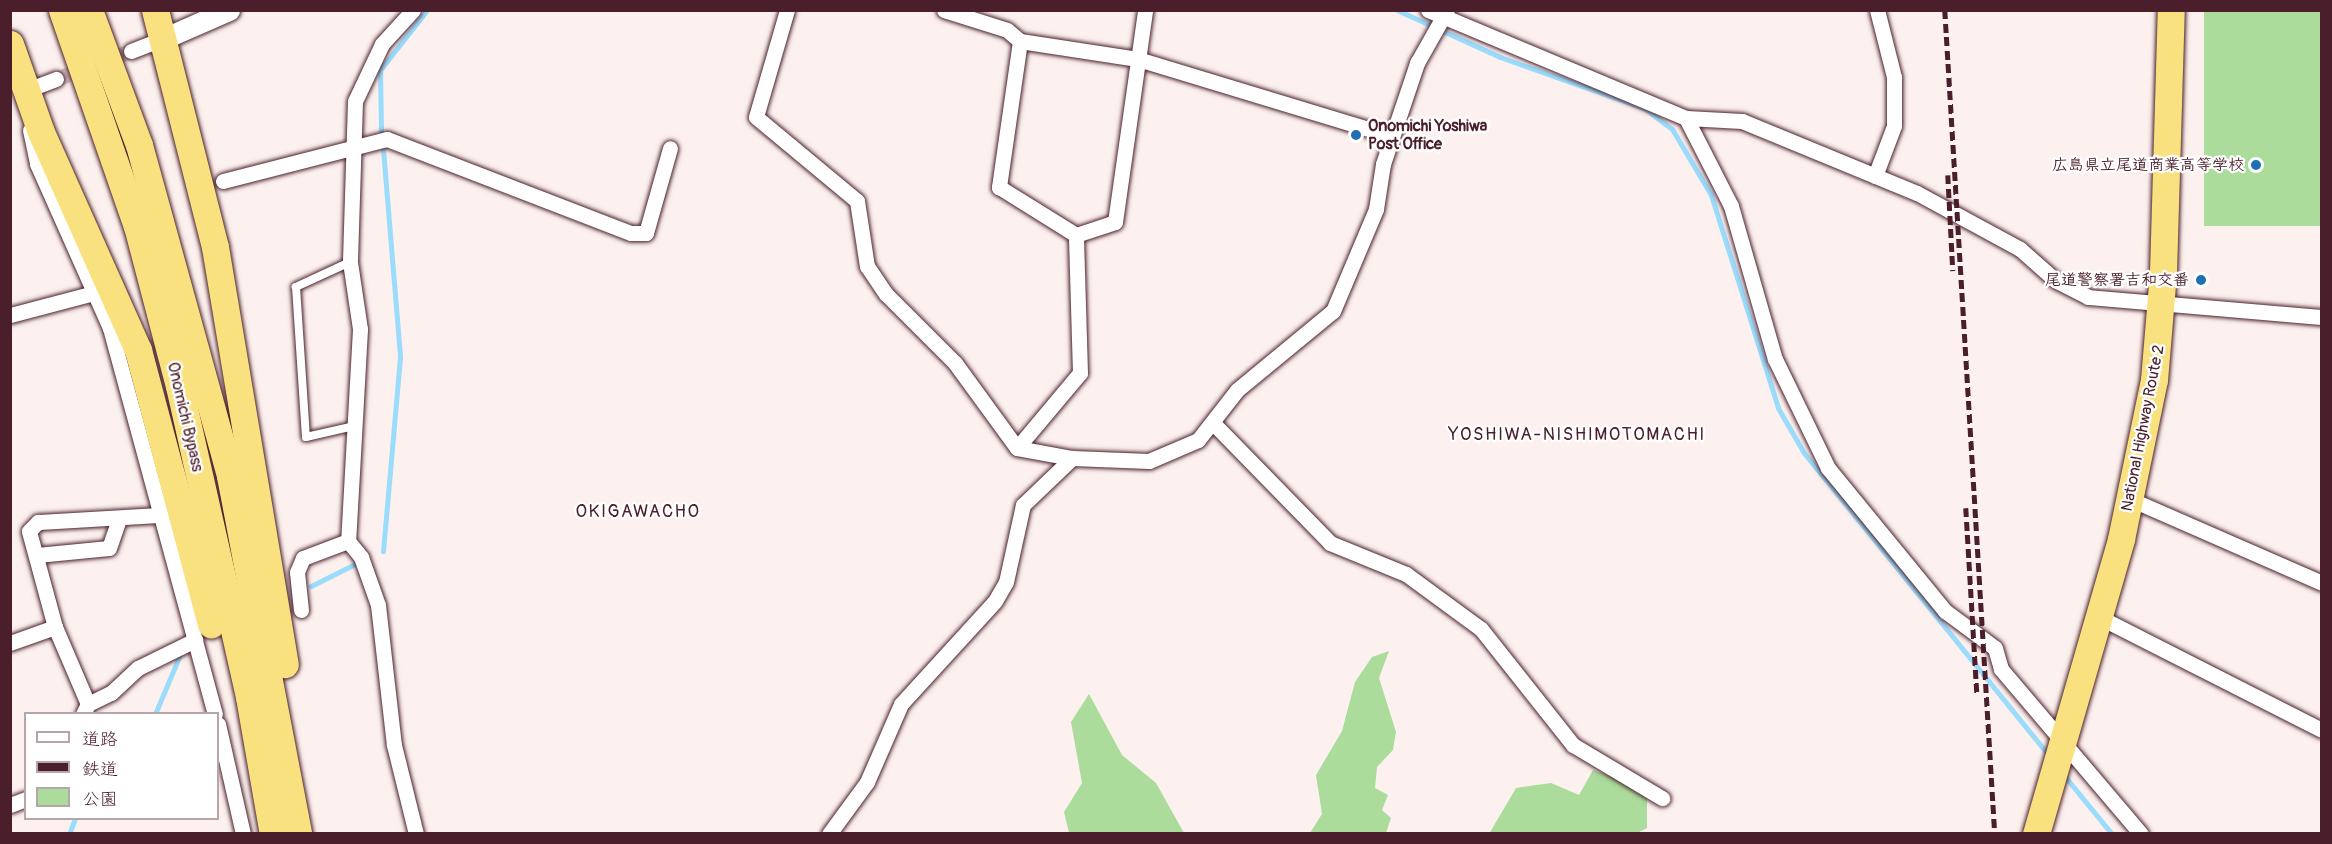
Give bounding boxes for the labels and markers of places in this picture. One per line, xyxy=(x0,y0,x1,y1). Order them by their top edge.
place label: Onomichi Yoshiwa Post Office xyxy=(1368,116,1487,154)
marker: Onomichi Yoshiwa Post Office xyxy=(1349,128,1363,142)
place label: 広島県立尾道商業高等学校 xyxy=(2052,155,2244,175)
marker: 広島県立尾道商業高等学校 xyxy=(2249,158,2263,172)
place label: 尾道警察署吉和交番 xyxy=(2045,270,2189,290)
marker: 尾道警察署吉和交番 xyxy=(2194,273,2208,287)

